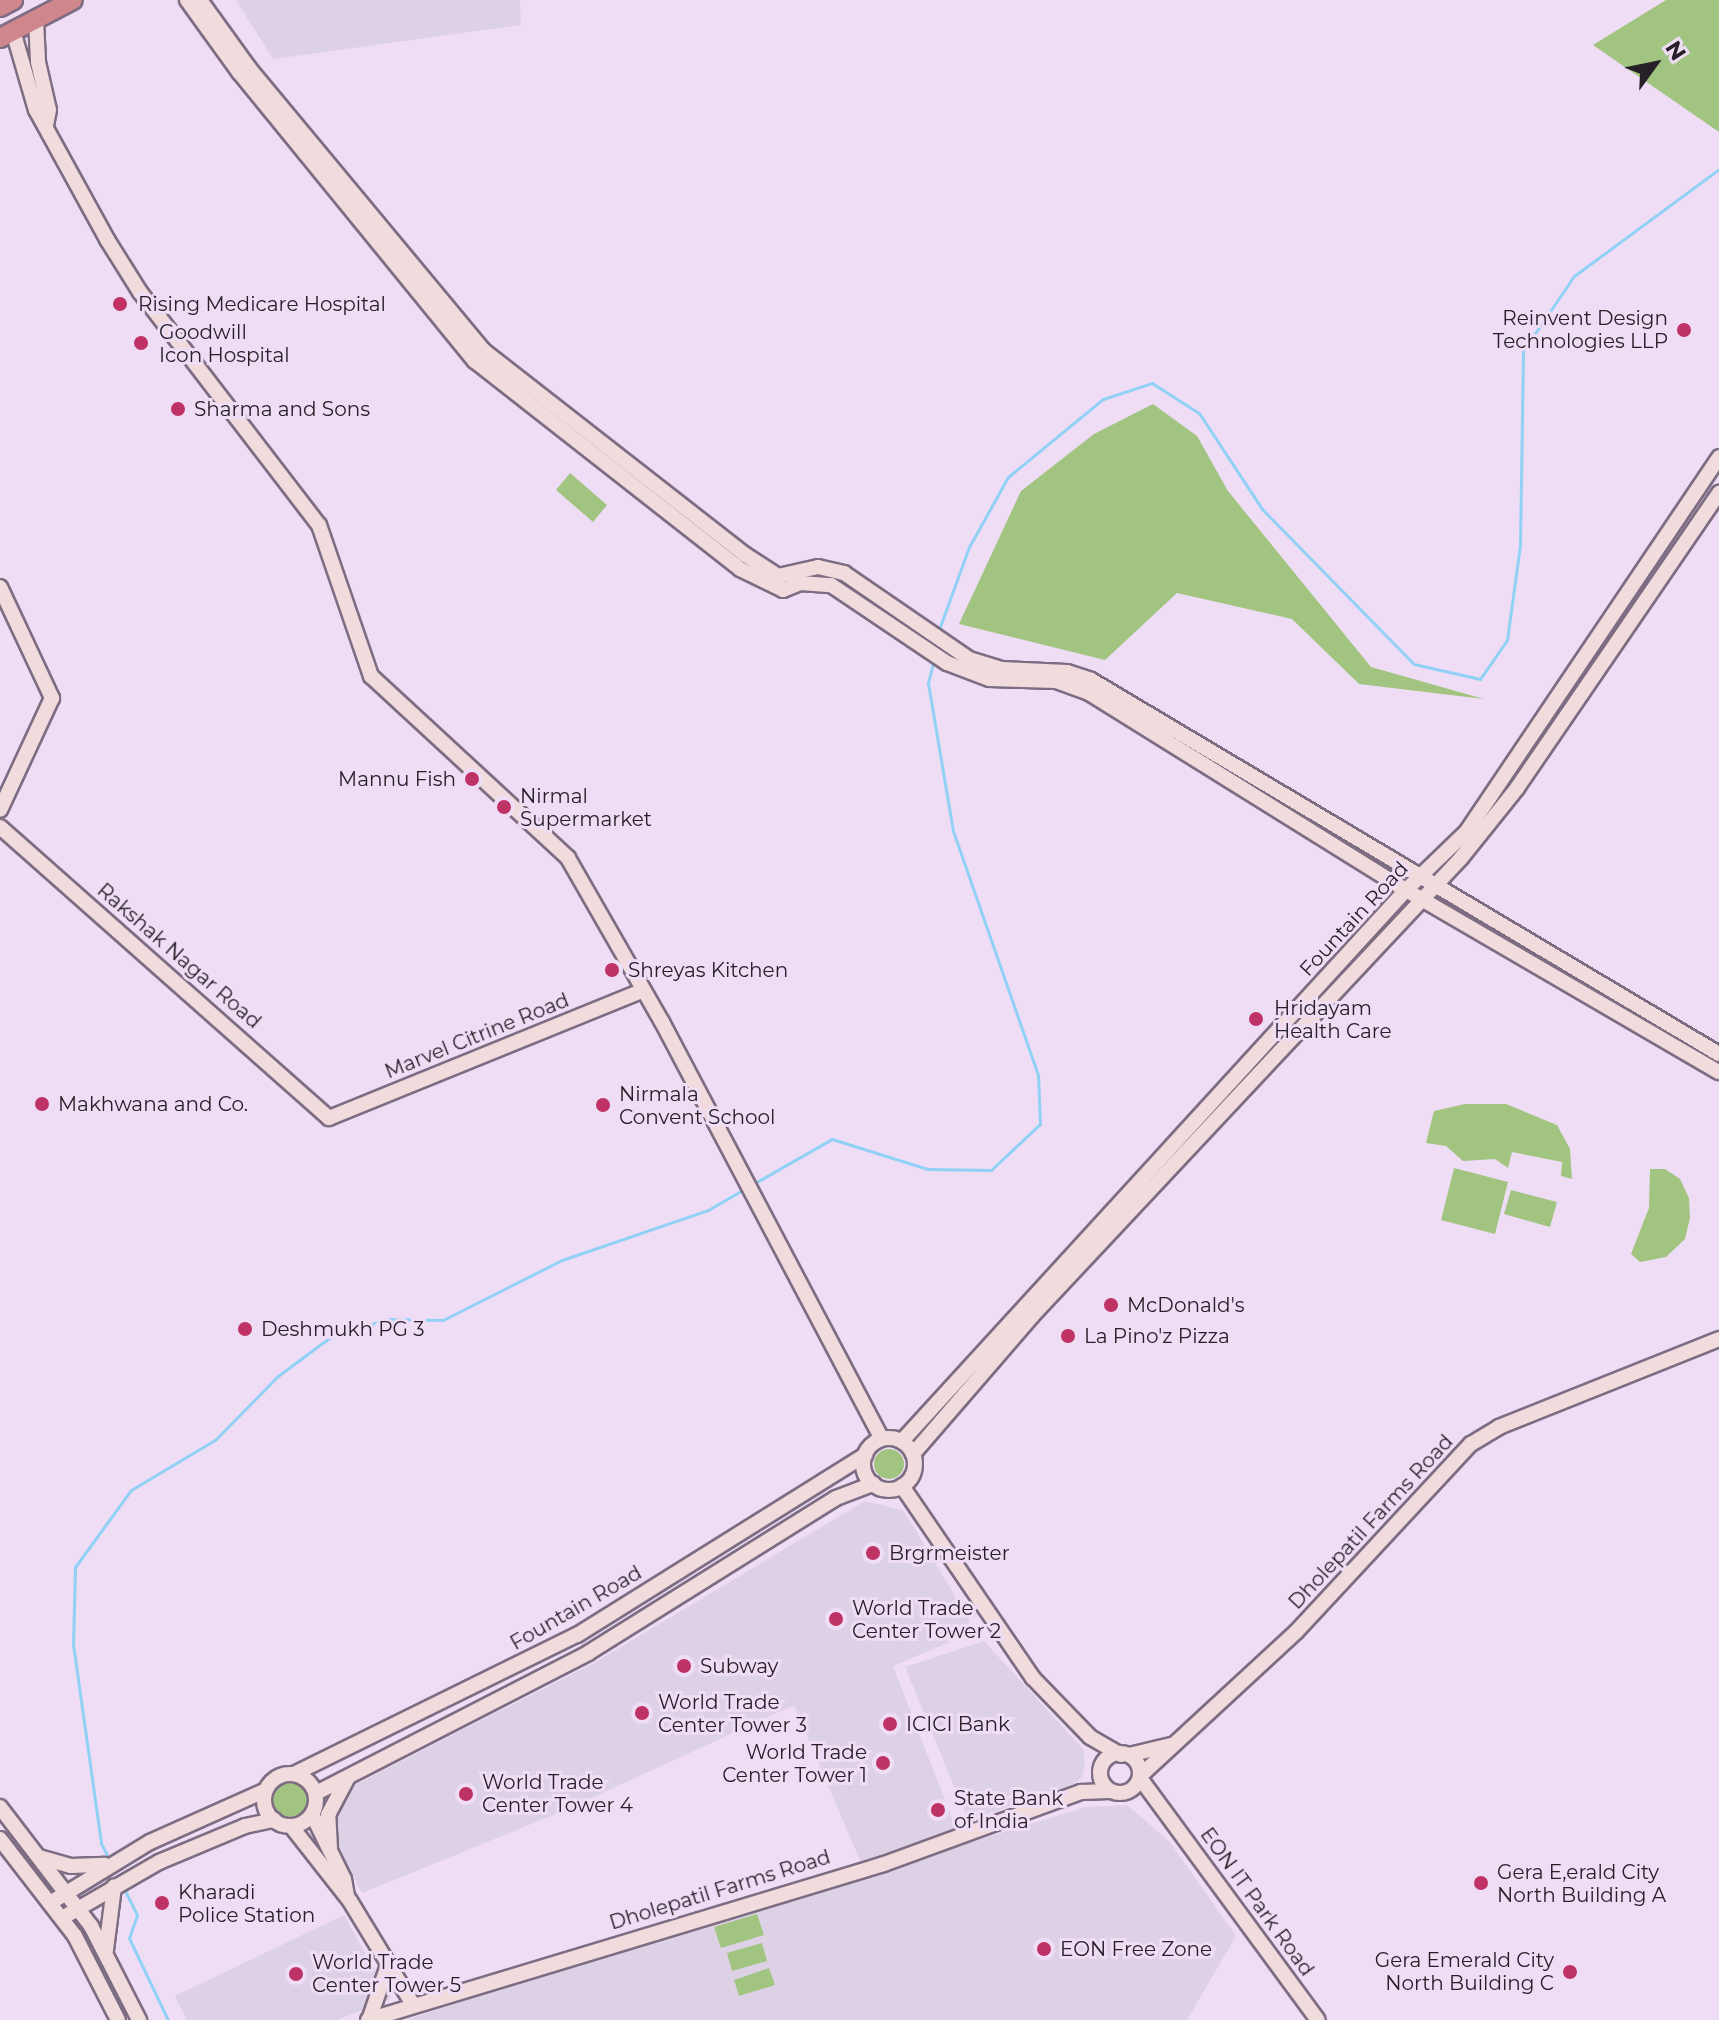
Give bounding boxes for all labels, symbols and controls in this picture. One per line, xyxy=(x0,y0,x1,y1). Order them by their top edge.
north arrow xyxy=(1615,24,1695,104)
text: N xyxy=(1659,36,1692,65)
place label: Rising Medicare Hospital xyxy=(138,292,386,316)
marker: Rising Medicare Hospital xyxy=(109,293,131,315)
place label: Reinvent Design Technologies LLP xyxy=(1493,306,1668,353)
place label: Goodwill Icon Hospital xyxy=(159,320,290,367)
marker: Reinvent Design Technologies LLP xyxy=(1675,321,1693,339)
marker: Goodwill Icon Hospital xyxy=(130,332,152,354)
place label: Sharma and Sons xyxy=(194,397,370,421)
marker: Sharma and Sons xyxy=(169,400,187,418)
place label: Mannu Fish xyxy=(338,767,456,791)
marker: Mannu Fish xyxy=(463,770,481,788)
place label: Nirmal Supermarket xyxy=(520,784,652,831)
marker: Nirmal Supermarket xyxy=(495,798,513,816)
street label: Fountain Road xyxy=(1295,857,1413,981)
street label: Rakshak Nagar Road xyxy=(92,878,266,1034)
place label: Shreyas Kitchen xyxy=(628,958,788,982)
marker: Shreyas Kitchen xyxy=(603,961,621,979)
street label: Marvel Citrine Road xyxy=(381,988,573,1084)
place label: Hridayam Health Care xyxy=(1274,996,1392,1043)
marker: Hridayam Health Care xyxy=(1245,1008,1267,1030)
place label: Nirmala Convent School xyxy=(619,1082,775,1129)
place label: Makhwana and Co. xyxy=(58,1092,248,1116)
marker: Makhwana and Co. xyxy=(33,1095,51,1113)
marker: Nirmala Convent School xyxy=(594,1096,612,1114)
place label: McDonald's xyxy=(1127,1293,1244,1317)
marker: McDonald's xyxy=(1102,1296,1120,1314)
place label: Deshmukh PG 3 xyxy=(261,1317,425,1341)
marker: Deshmukh PG 3 xyxy=(236,1320,254,1338)
place label: La Pino'z Pizza xyxy=(1084,1324,1230,1348)
marker: La Pino'z Pizza xyxy=(1059,1327,1077,1345)
street label: Dholepatil Farms Road xyxy=(1284,1430,1458,1614)
place label: Brgrmeister xyxy=(889,1541,1010,1565)
marker: Brgrmeister xyxy=(864,1544,882,1562)
street label: Fountain Road xyxy=(506,1561,646,1655)
place label: World Trade Center Tower 2 xyxy=(852,1596,1001,1643)
marker: World Trade Center Tower 2 xyxy=(827,1610,845,1628)
place label: Subway xyxy=(700,1654,778,1678)
marker: Subway xyxy=(675,1657,693,1675)
place label: World Trade Center Tower 3 xyxy=(658,1690,807,1737)
marker: World Trade Center Tower 3 xyxy=(633,1704,651,1722)
place label: ICICI Bank xyxy=(906,1712,1010,1736)
marker: ICICI Bank xyxy=(881,1715,899,1733)
place label: World Trade Center Tower 1 xyxy=(722,1740,867,1787)
marker: World Trade Center Tower 1 xyxy=(874,1754,892,1772)
place label: World Trade Center Tower 4 xyxy=(482,1770,633,1817)
marker: World Trade Center Tower 4 xyxy=(457,1785,475,1803)
place label: State Bank of India xyxy=(954,1786,1063,1833)
marker: State Bank of India xyxy=(929,1801,947,1819)
street label: EON IT Park Road xyxy=(1195,1823,1319,1981)
street label: Dholepatil Farms Road xyxy=(607,1845,833,1935)
place label: Gera E,erald City North Building A xyxy=(1497,1860,1666,1907)
marker: Gera E,erald City North Building A xyxy=(1472,1874,1490,1892)
place label: Kharadi Police Station xyxy=(178,1880,315,1927)
marker: Kharadi Police Station xyxy=(153,1894,171,1912)
place label: EON Free Zone xyxy=(1060,1937,1212,1961)
marker: EON Free Zone xyxy=(1035,1940,1053,1958)
place label: Gera Emerald City North Building C xyxy=(1375,1948,1554,1995)
place label: World Trade Center Tower 5 xyxy=(312,1950,461,1997)
marker: Gera Emerald City North Building C xyxy=(1561,1963,1579,1981)
marker: World Trade Center Tower 5 xyxy=(287,1965,305,1983)

